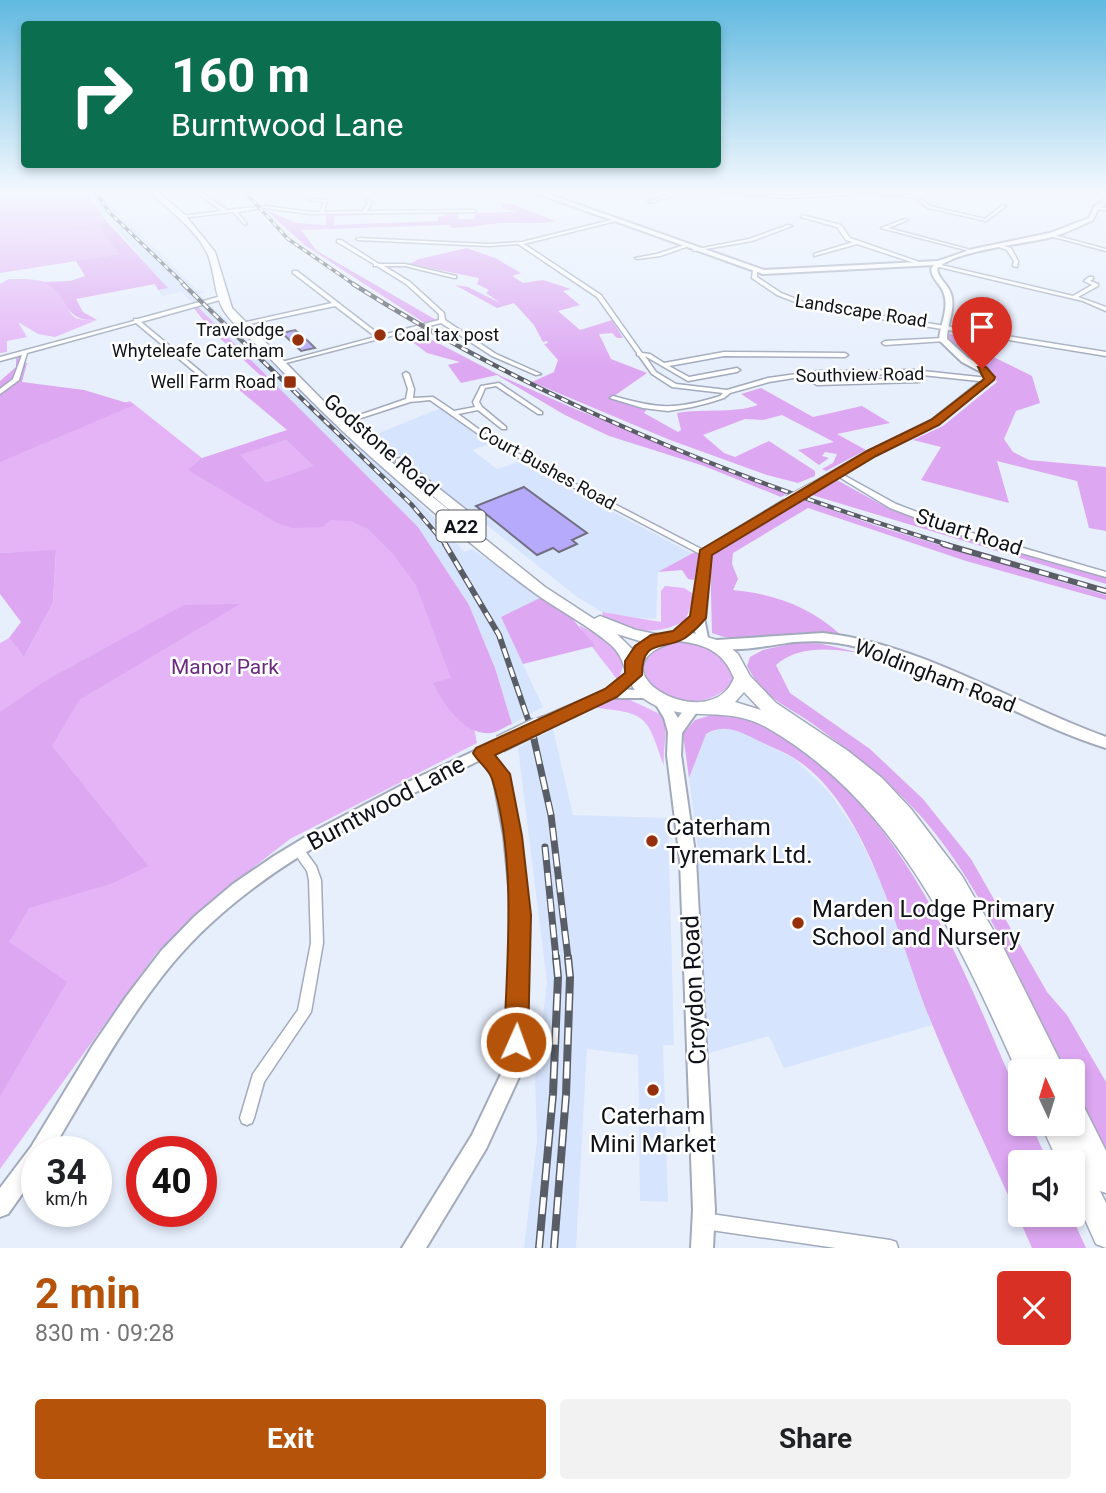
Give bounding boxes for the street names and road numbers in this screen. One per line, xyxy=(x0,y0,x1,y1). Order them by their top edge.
street label: Landscape Road xyxy=(794,290,929,331)
street label: Southview Road xyxy=(796,363,924,386)
street label: Godstone Road xyxy=(319,389,443,501)
street label: Court Bushes Road xyxy=(475,421,620,514)
street label: Stuart Road xyxy=(913,504,1025,560)
road number: A22 xyxy=(436,510,486,541)
street label: Woldingham Road xyxy=(851,634,1019,718)
street label: Burntwood Lane xyxy=(302,750,470,856)
street label: Croydon Road xyxy=(676,915,712,1065)

